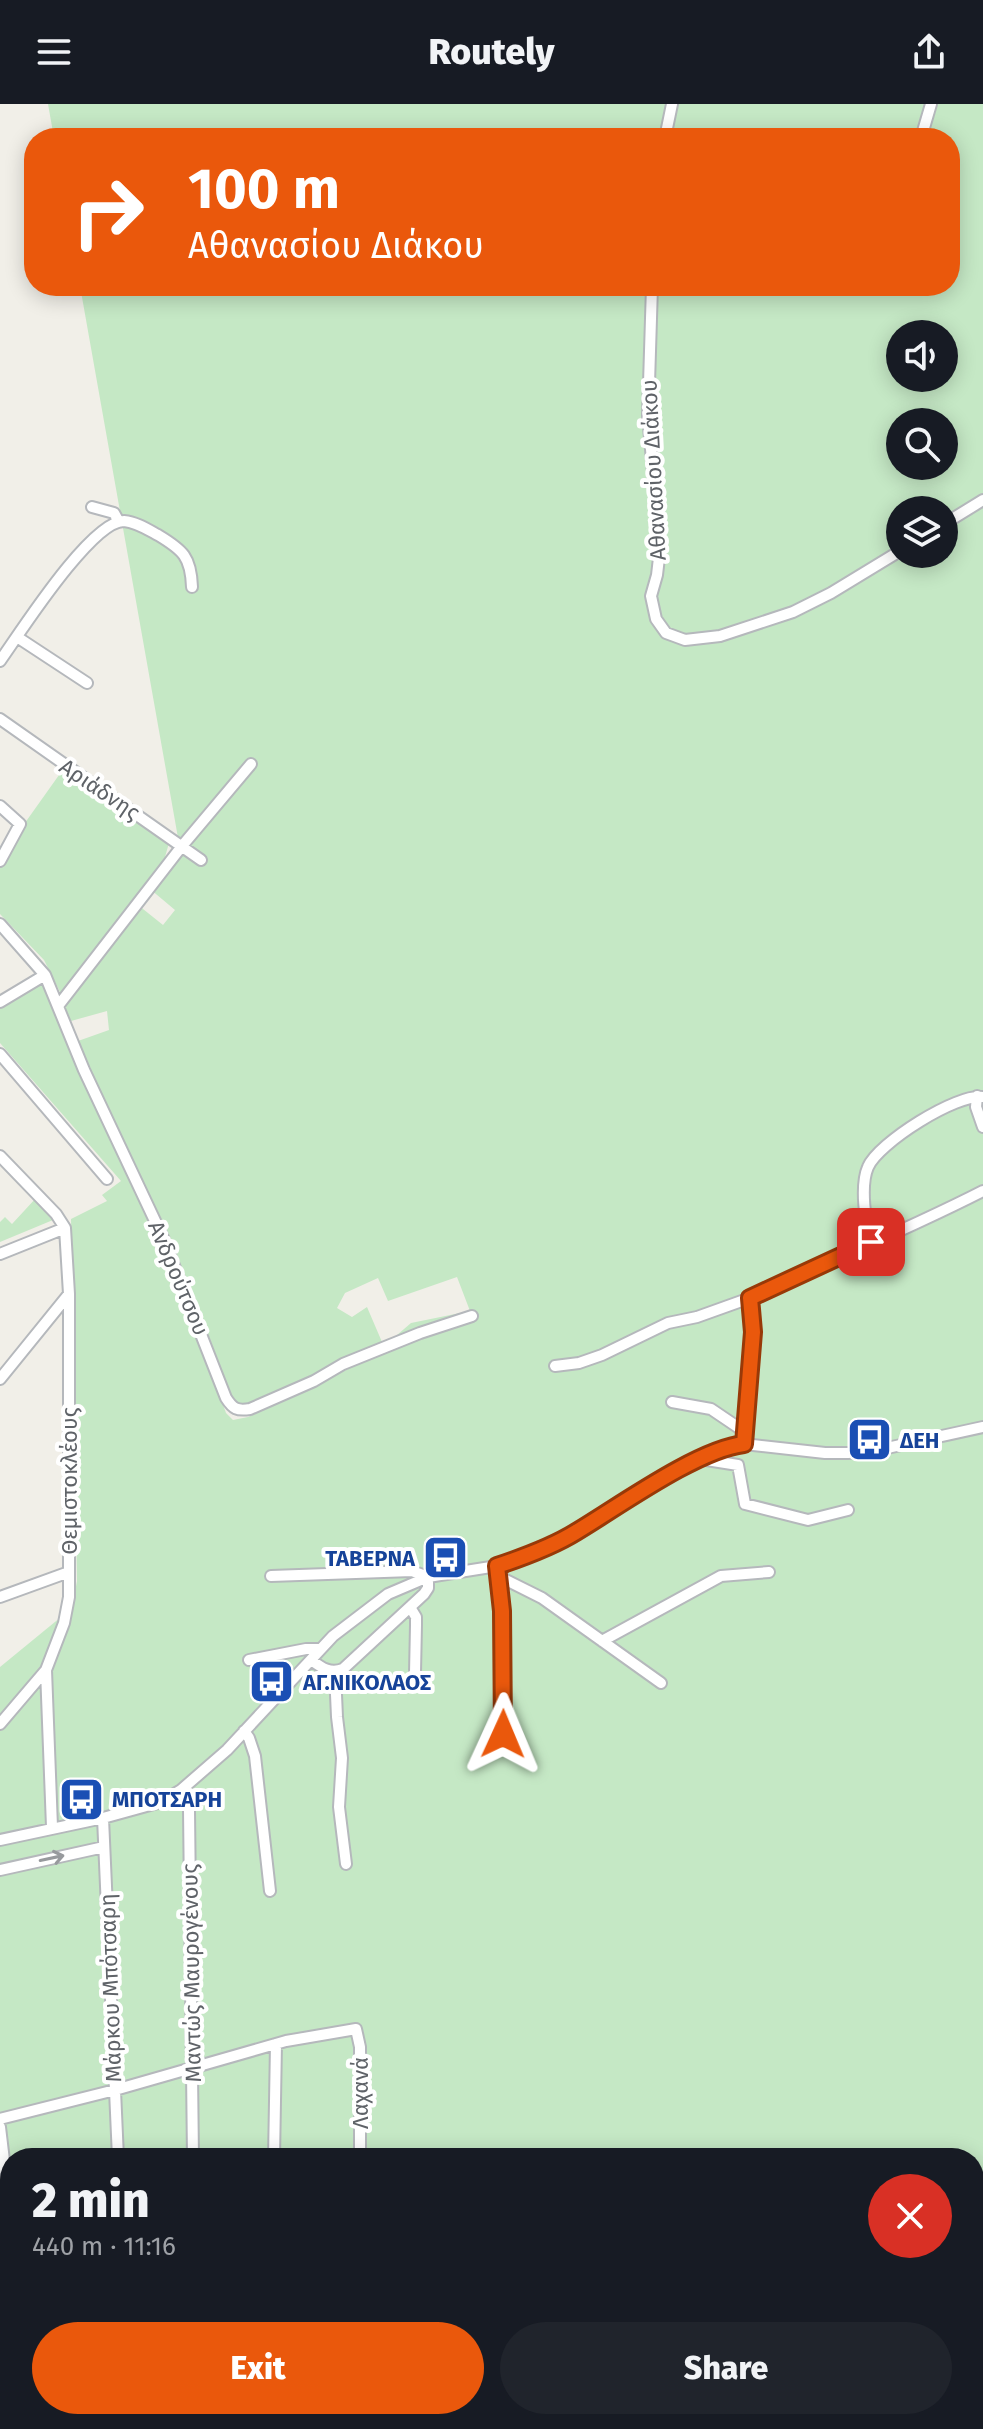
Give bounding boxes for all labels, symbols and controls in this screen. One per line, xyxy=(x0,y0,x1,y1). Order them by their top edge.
icon: menu xyxy=(32,30,76,74)
text: Routely xyxy=(428,30,555,74)
icon: share xyxy=(907,30,951,74)
text: 100 m xyxy=(188,156,340,223)
icon: right xyxy=(56,160,160,264)
text: Αθανασίου Διάκου xyxy=(188,224,484,268)
map controls xyxy=(886,320,958,568)
button: sound xyxy=(886,320,958,392)
street label: Αθανασίου Διάκου xyxy=(635,379,672,561)
button: search xyxy=(886,408,958,480)
button: layers xyxy=(886,496,958,568)
street label: Αριάδνης xyxy=(54,753,145,826)
pin xyxy=(837,1208,905,1276)
street label: Ανδρούτσου xyxy=(142,1217,215,1340)
icon: arrive xyxy=(849,1220,893,1264)
street label: Θεμιστοκλέους xyxy=(56,1407,83,1555)
bus stop icon: ΔΕΗ xyxy=(845,1416,893,1464)
place label: ΔΕΗ xyxy=(899,1427,939,1454)
bus stop icon: ΤΑΒΕΡΝΑ xyxy=(422,1534,470,1582)
place label: ΤΑΒΕΡΝΑ xyxy=(325,1545,416,1572)
bus stop icon: ΑΓ.ΝΙΚΟΛΑΟΣ xyxy=(248,1658,296,1706)
place label: ΑΓ.ΝΙΚΟΛΑΟΣ xyxy=(302,1669,431,1696)
position arrow xyxy=(461,1692,545,1776)
bus stop icon: ΜΠΟΤΣΑΡΗ xyxy=(57,1775,105,1823)
place label: ΜΠΟΤΣΑΡΗ xyxy=(112,1786,222,1813)
one-way arrow xyxy=(39,1850,65,1865)
street label: Μαντώς Μαυρογένους xyxy=(176,1863,207,2083)
street label: Μάρκου Μπότσαρη xyxy=(94,1893,127,2083)
street label: Λαχανά xyxy=(347,2057,374,2129)
text: 2 min xyxy=(32,2172,150,2230)
button: close xyxy=(868,2174,952,2258)
text: 440 m · 11:16 xyxy=(32,2231,176,2262)
button: Exit xyxy=(32,2322,484,2414)
button: Share xyxy=(500,2322,952,2414)

